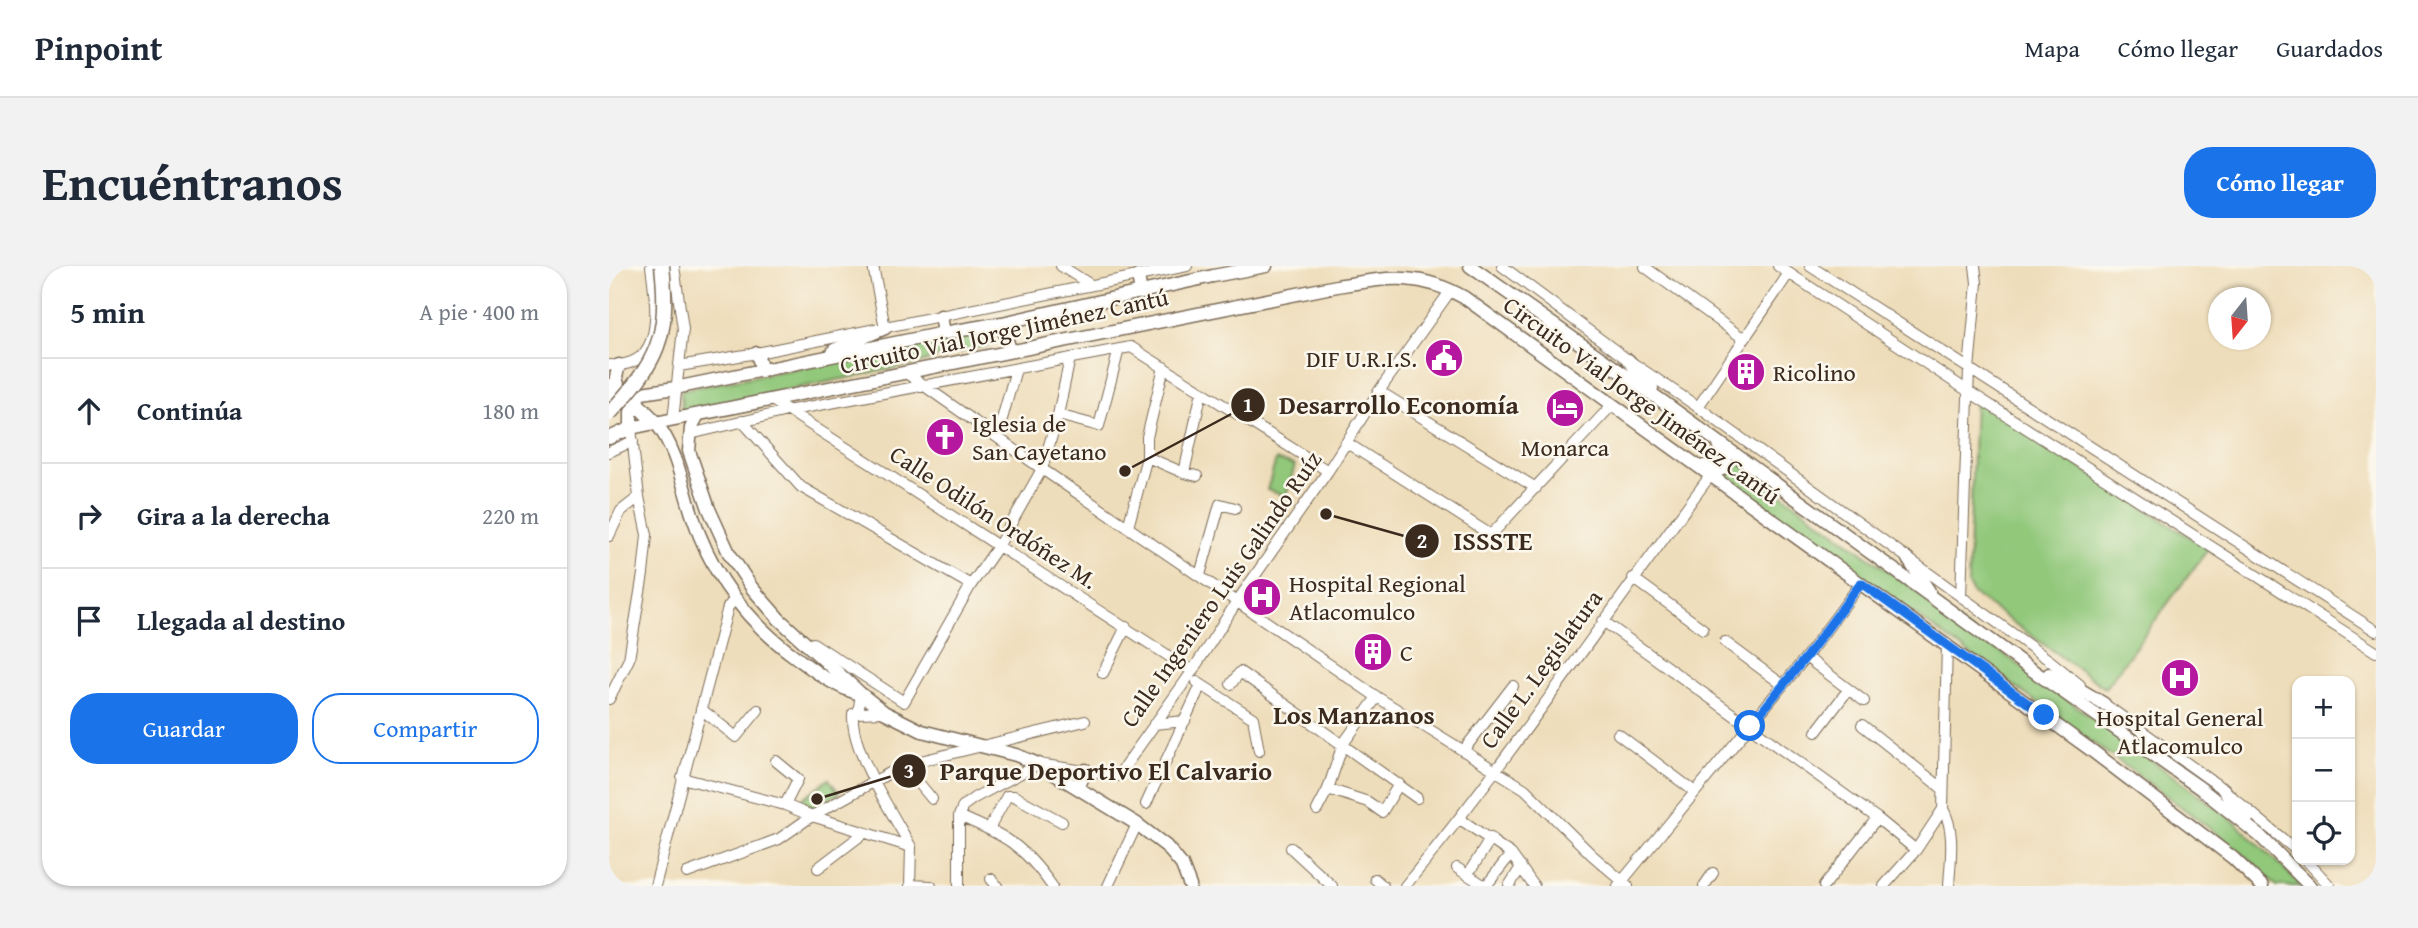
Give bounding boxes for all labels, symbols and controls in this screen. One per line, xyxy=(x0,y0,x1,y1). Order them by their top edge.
text: Pinpoint xyxy=(35,24,162,72)
text: Mapa xyxy=(2024,31,2080,66)
text: Cómo llegar xyxy=(2118,31,2238,66)
text: Guardados xyxy=(2276,31,2383,66)
text: Encuéntranos xyxy=(42,146,343,218)
button: Cómo llegar xyxy=(2184,147,2376,218)
street label: Circuito Vial Jorge Jiménez Cantú xyxy=(837,279,1171,383)
street label: Circuito Vial Jorge Jiménez Cantú xyxy=(1496,287,1788,513)
north arrow xyxy=(2208,287,2271,350)
text: 5 min xyxy=(70,290,145,334)
text: A pie · 400 m xyxy=(419,295,539,328)
public building icon: DIF U.R.I.S. xyxy=(1423,337,1465,379)
place label: DIF U.R.I.S. xyxy=(1306,341,1417,376)
building icon: Ricolino xyxy=(1725,351,1767,393)
place label: Ricolino xyxy=(1773,355,1856,390)
callout: Desarrollo Economía xyxy=(1230,381,1533,428)
text: Desarrollo Economía xyxy=(1279,385,1520,424)
hotel icon: Monarca xyxy=(1544,387,1586,429)
text: 1 xyxy=(1243,389,1253,420)
text: Continúa xyxy=(137,391,242,430)
icon: ahead xyxy=(70,392,108,430)
text: 180 m xyxy=(482,394,539,427)
place label: Iglesia de San Cayetano xyxy=(972,406,1106,469)
church icon: Iglesia de San Cayetano xyxy=(924,416,966,458)
place label: Monarca xyxy=(1521,430,1610,465)
street label: Calle Odilón Ordóñez M. xyxy=(883,437,1105,597)
street label: Calle Ingeniero Luis Galindo Ruíz xyxy=(1112,444,1330,734)
text: Gira a la derecha xyxy=(137,496,330,535)
icon: right xyxy=(70,497,108,535)
text: 220 m xyxy=(482,499,539,532)
callout: ISSSTE xyxy=(1405,517,1547,564)
text: ISSSTE xyxy=(1454,521,1533,560)
text: 2 xyxy=(1417,525,1427,556)
place label: Hospital Regional Atlacomulco xyxy=(1289,566,1466,629)
hospital icon: Hospital Regional Atlacomulco xyxy=(1241,576,1283,618)
street label: Calle L. Legislatura xyxy=(1471,582,1611,756)
text: Llegada al destino xyxy=(137,601,345,640)
icon: arrive xyxy=(70,602,108,640)
building icon: C xyxy=(1352,631,1394,673)
place label: C xyxy=(1400,635,1413,670)
hospital icon: Hospital General Atlacomulco xyxy=(2159,657,2201,699)
map controls xyxy=(2292,676,2355,865)
button: + xyxy=(2292,676,2355,739)
button: Guardar xyxy=(70,693,298,764)
button: Compartir xyxy=(312,693,539,764)
district label: Los Manzanos xyxy=(1273,695,1435,734)
route end xyxy=(2028,699,2059,730)
place label: Hospital General Atlacomulco xyxy=(2096,700,2264,763)
route start xyxy=(1734,710,1765,741)
button: − xyxy=(2292,739,2355,802)
callout: Parque Deportivo El Calvario xyxy=(891,747,1287,794)
text: Parque Deportivo El Calvario xyxy=(940,751,1272,790)
text: 3 xyxy=(904,755,914,786)
button: locate xyxy=(2292,802,2355,865)

